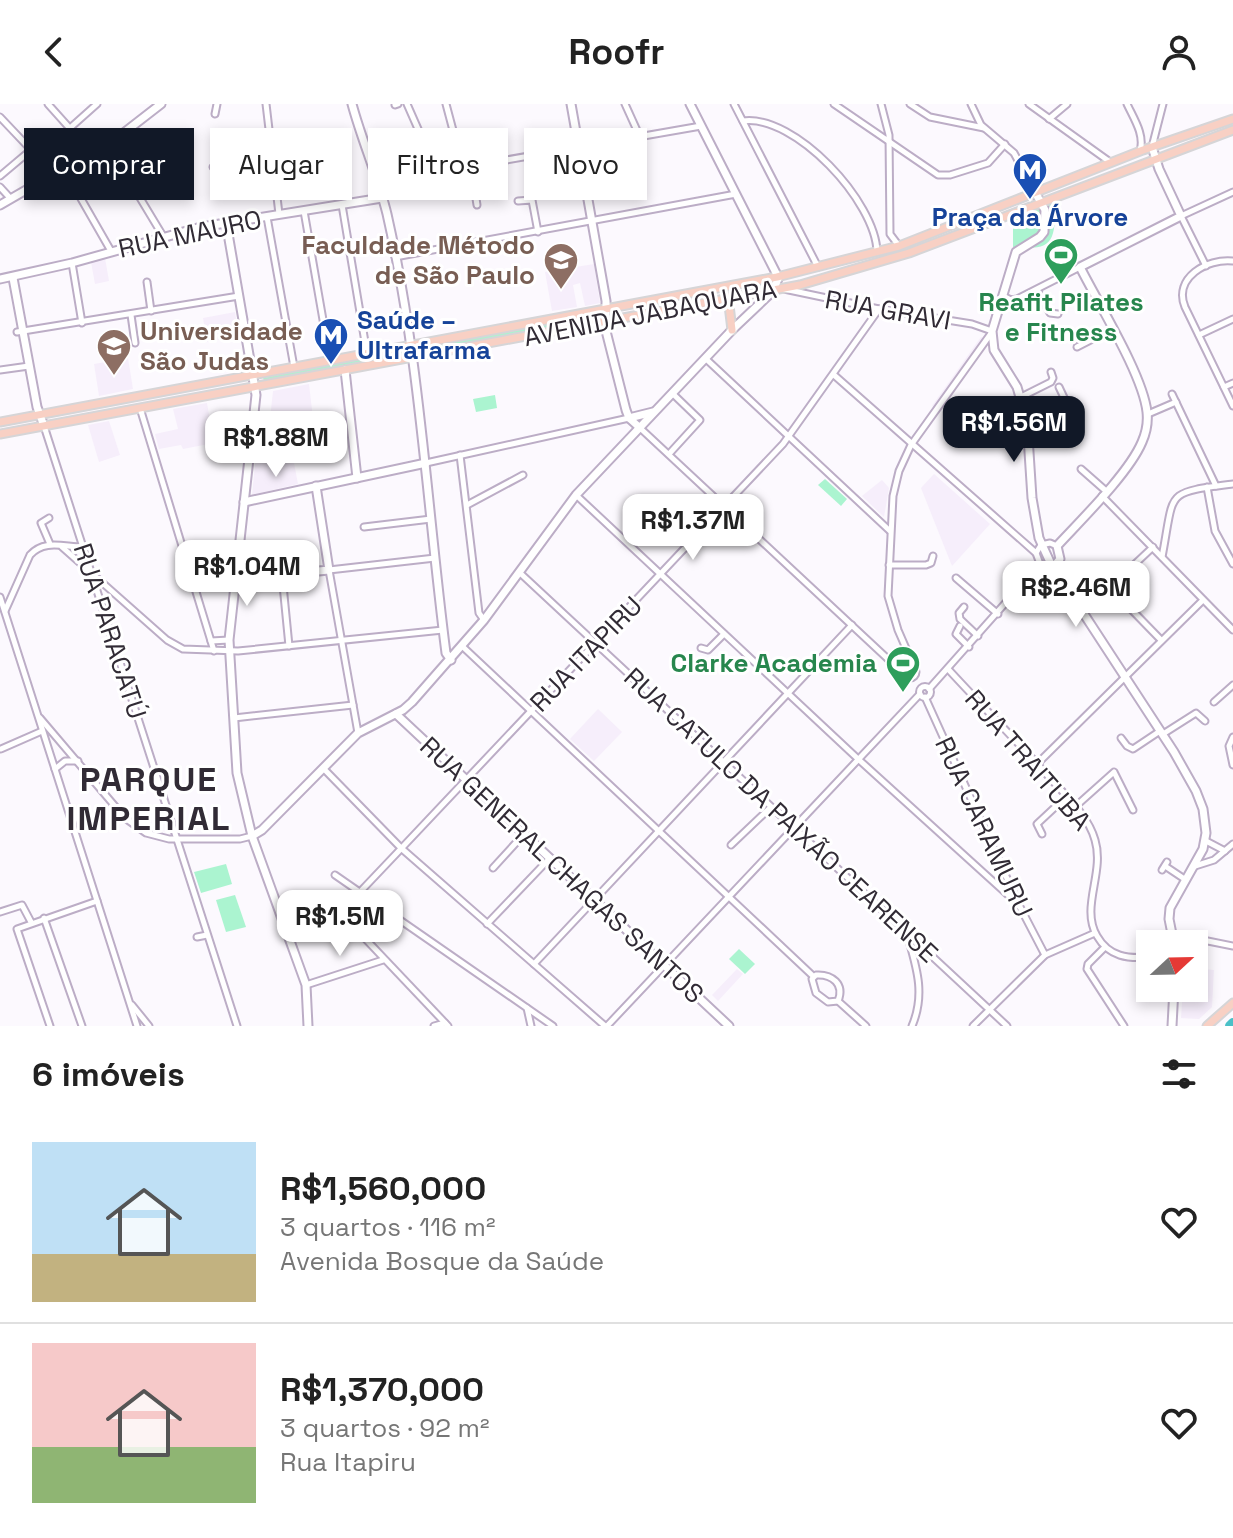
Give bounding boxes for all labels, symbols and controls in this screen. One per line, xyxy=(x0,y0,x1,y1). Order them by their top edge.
text: Roofr xyxy=(568,29,665,75)
icon: back xyxy=(32,30,76,74)
icon: person xyxy=(1157,30,1201,74)
chip: Comprar xyxy=(24,128,194,200)
chip: Alugar xyxy=(210,128,352,200)
chip: Filtros xyxy=(368,128,508,200)
chip: Novo xyxy=(524,128,647,200)
metro station icon: Praça da Árvore xyxy=(1011,151,1049,201)
place label: Praça da Árvore xyxy=(932,200,1128,234)
street label: RUA MAURO xyxy=(115,202,265,266)
place label: Faculdade Método de São Paulo xyxy=(302,228,535,292)
sports icon: Reafit Pilates e Fitness xyxy=(1042,236,1080,286)
school or university icon: Faculdade Método de São Paulo xyxy=(542,241,580,291)
street label: AVENIDA JABAQUARA xyxy=(521,272,779,354)
street label: RUA GRAVI xyxy=(822,282,954,338)
place label: Reafit Pilates e Fitness xyxy=(978,285,1144,349)
place label: Saúde – Ultrafarma xyxy=(357,303,491,367)
place label: Universidade São Judas xyxy=(140,314,303,378)
metro station icon: Saúde – Ultrafarma xyxy=(312,316,350,366)
school or university icon: Universidade São Judas xyxy=(95,327,133,377)
pin: R$1.56M xyxy=(940,396,1088,464)
text: R$1.56M xyxy=(961,405,1067,439)
pin: R$1.88M xyxy=(202,411,350,479)
text: R$1.88M xyxy=(223,420,329,454)
pin: R$1.37M xyxy=(619,494,767,562)
text: R$1.37M xyxy=(641,503,745,537)
street label: RUA PARACATÚ xyxy=(66,539,154,723)
pin: R$1.04M xyxy=(173,540,321,608)
text: R$1.04M xyxy=(193,549,301,583)
pin: R$2.46M xyxy=(1002,561,1150,629)
text: R$2.46M xyxy=(1021,570,1131,604)
street label: RUA ITAPIRU xyxy=(522,589,650,719)
sports icon: Clarke Academia xyxy=(884,644,922,694)
place label: Clarke Academia xyxy=(671,646,877,680)
street label: RUA CATULO DA PAIXÃO CEARENSE xyxy=(617,660,945,970)
street label: RUA TRAITUBA xyxy=(957,682,1099,838)
street label: RUA GENERAL CHAGAS SANTOS xyxy=(413,729,711,1011)
street label: RUA CARAMURU xyxy=(927,731,1041,923)
district label: PARQUE IMPERIAL xyxy=(67,758,231,840)
pin: R$1.5M xyxy=(275,890,405,958)
text: R$1.5M xyxy=(295,899,385,933)
north arrow xyxy=(1136,930,1208,1002)
map controls xyxy=(1136,930,1208,1002)
icon: filters xyxy=(1157,1052,1201,1096)
text: 6 imóveis xyxy=(32,1053,185,1096)
text: R$1,560,000 xyxy=(280,1167,486,1210)
icon: home xyxy=(96,1174,192,1270)
icon: heart xyxy=(1157,1200,1201,1244)
text: 3 quartos · 116 m² xyxy=(280,1210,496,1244)
text: Avenida Bosque da Saúde xyxy=(280,1244,604,1278)
text: R$1,370,000 xyxy=(280,1368,484,1411)
icon: home xyxy=(96,1375,192,1471)
icon: heart xyxy=(1157,1401,1201,1445)
text: 3 quartos · 92 m² xyxy=(280,1411,489,1445)
text: Rua Itapiru xyxy=(280,1445,416,1479)

